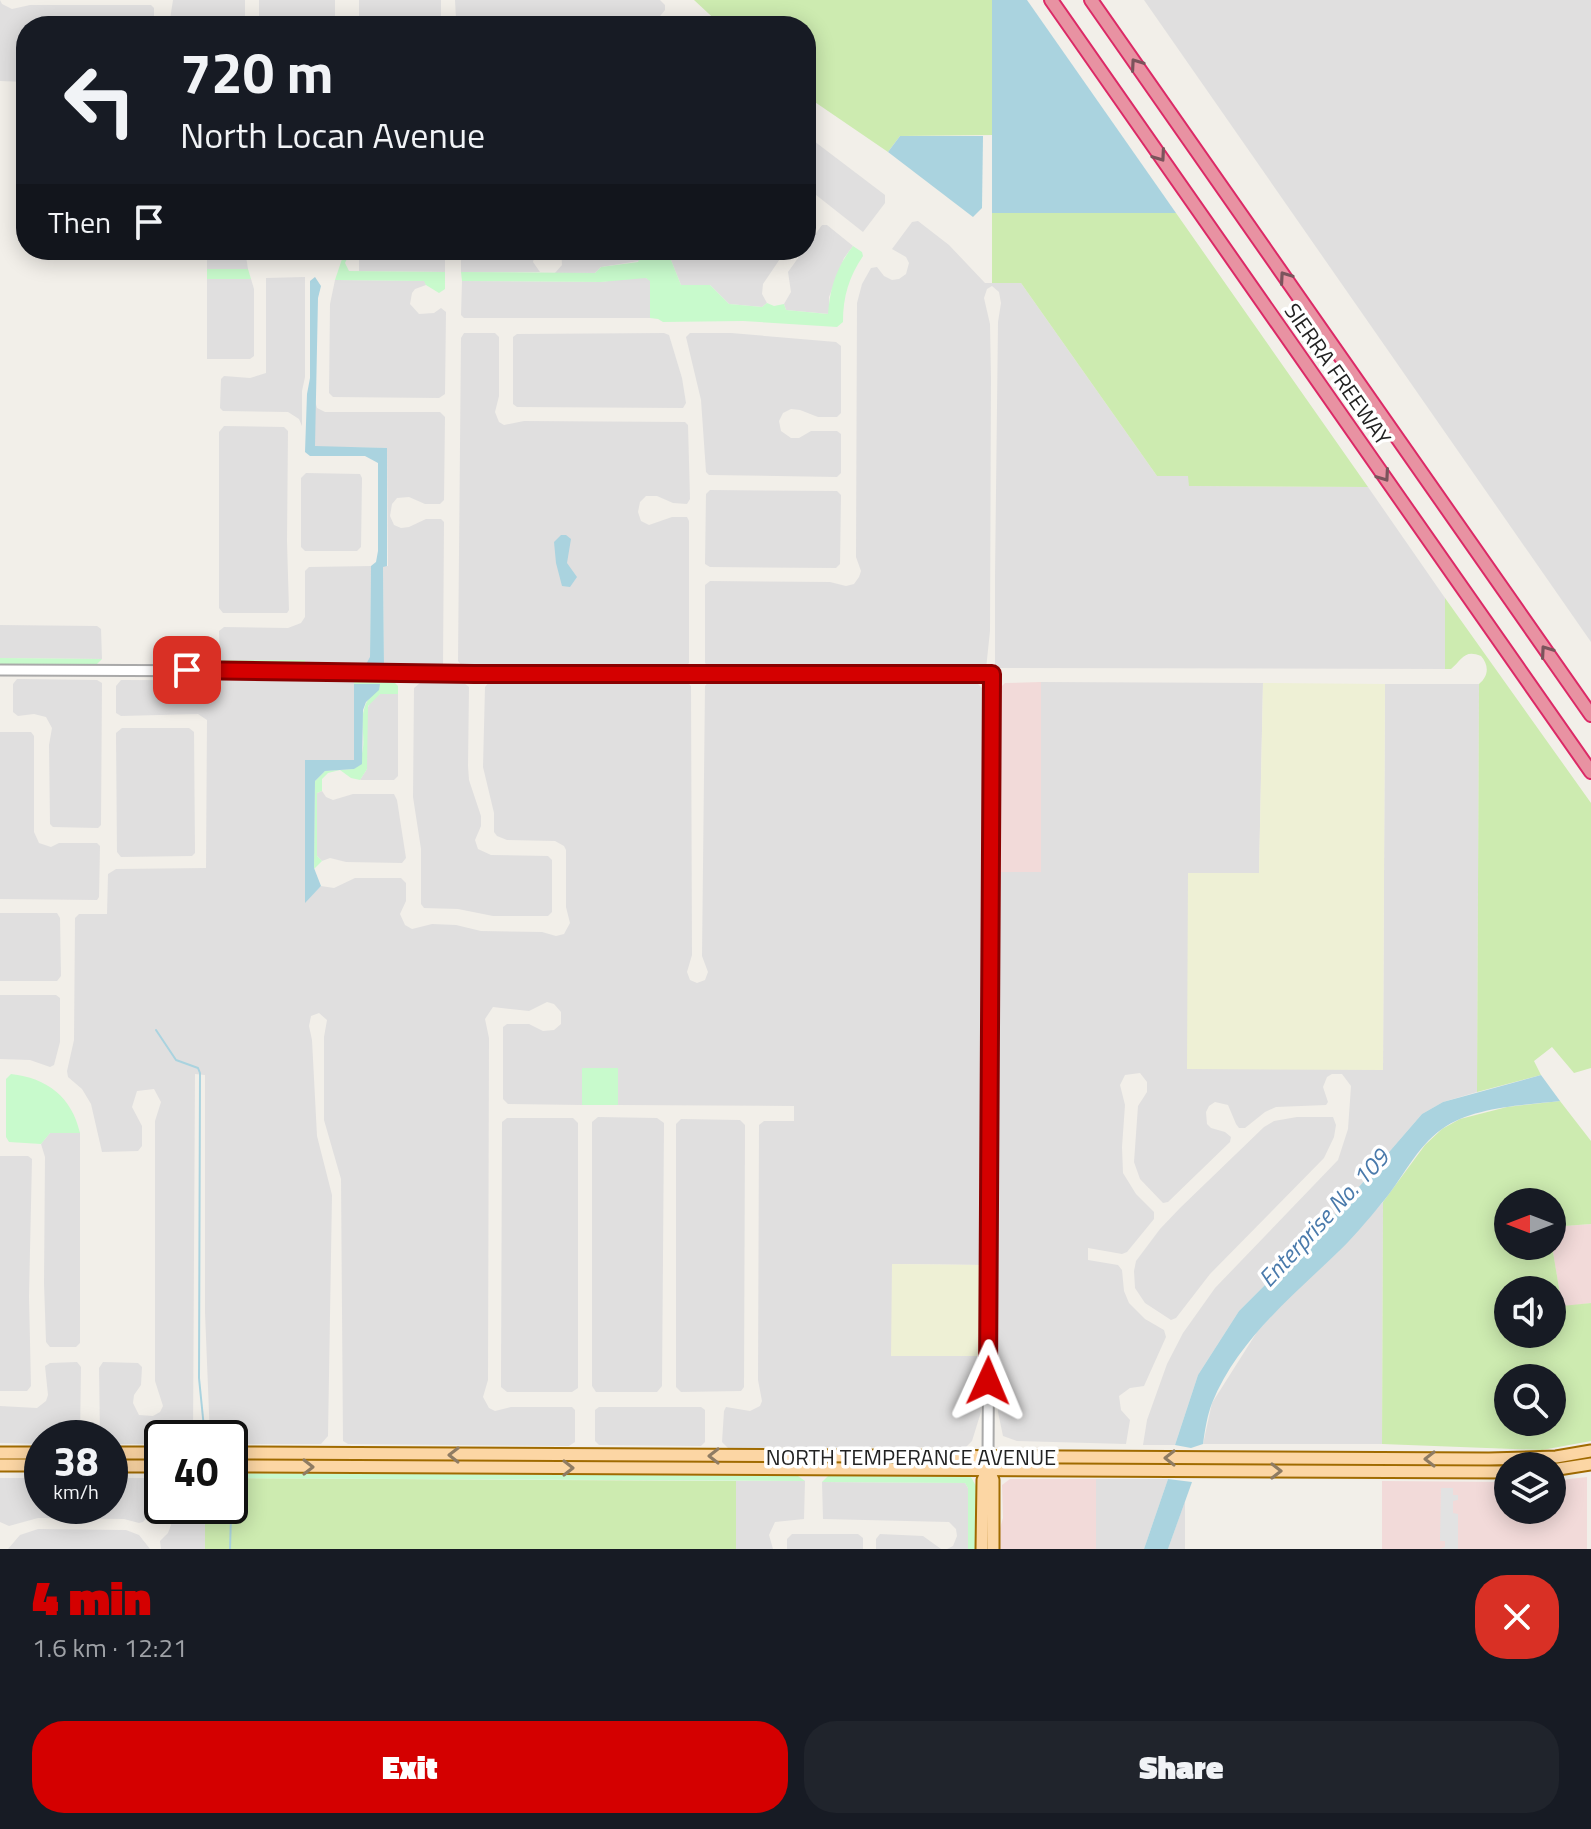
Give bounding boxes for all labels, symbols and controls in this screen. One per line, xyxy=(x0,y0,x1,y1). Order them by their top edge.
text: 720 m xyxy=(180,30,333,115)
icon: left xyxy=(48,48,152,152)
one-way arrow xyxy=(1131,59,1146,73)
text: North Locan Avenue xyxy=(180,107,485,162)
one-way arrow xyxy=(1150,147,1165,161)
text: Then xyxy=(48,199,111,245)
icon: arrive xyxy=(127,200,171,244)
one-way arrow xyxy=(1280,272,1295,286)
street label: SIERRA FREEWAY xyxy=(1276,296,1400,452)
one-way arrow xyxy=(1374,467,1389,481)
pin xyxy=(153,636,221,704)
one-way arrow xyxy=(1541,646,1556,660)
icon: arrive xyxy=(165,648,209,692)
water label: Enterprise No. 109 xyxy=(1249,1139,1398,1295)
north arrow xyxy=(1494,1188,1566,1260)
map controls xyxy=(1494,1188,1566,1524)
button: sound xyxy=(1494,1276,1566,1348)
position arrow xyxy=(946,1339,1030,1423)
button: search xyxy=(1494,1364,1566,1436)
speed limit sign: 40 xyxy=(144,1420,248,1524)
text: 38 xyxy=(54,1431,98,1492)
street label: NORTH TEMPERANCE AVENUE xyxy=(766,1440,1056,1474)
one-way arrow xyxy=(447,1446,460,1464)
one-way arrow xyxy=(707,1447,720,1465)
one-way arrow xyxy=(1163,1449,1176,1467)
one-way arrow xyxy=(1423,1450,1436,1467)
button: layers xyxy=(1494,1452,1566,1524)
one-way arrow xyxy=(302,1458,315,1476)
one-way arrow xyxy=(562,1459,575,1477)
one-way arrow xyxy=(1270,1462,1283,1479)
text: km/h xyxy=(53,1476,99,1507)
text: 4 min xyxy=(32,1561,151,1634)
button: close xyxy=(1475,1575,1559,1659)
text: 1.6 km · 12:21 xyxy=(32,1628,188,1667)
button: Exit xyxy=(32,1721,788,1813)
button: Share xyxy=(804,1721,1559,1813)

